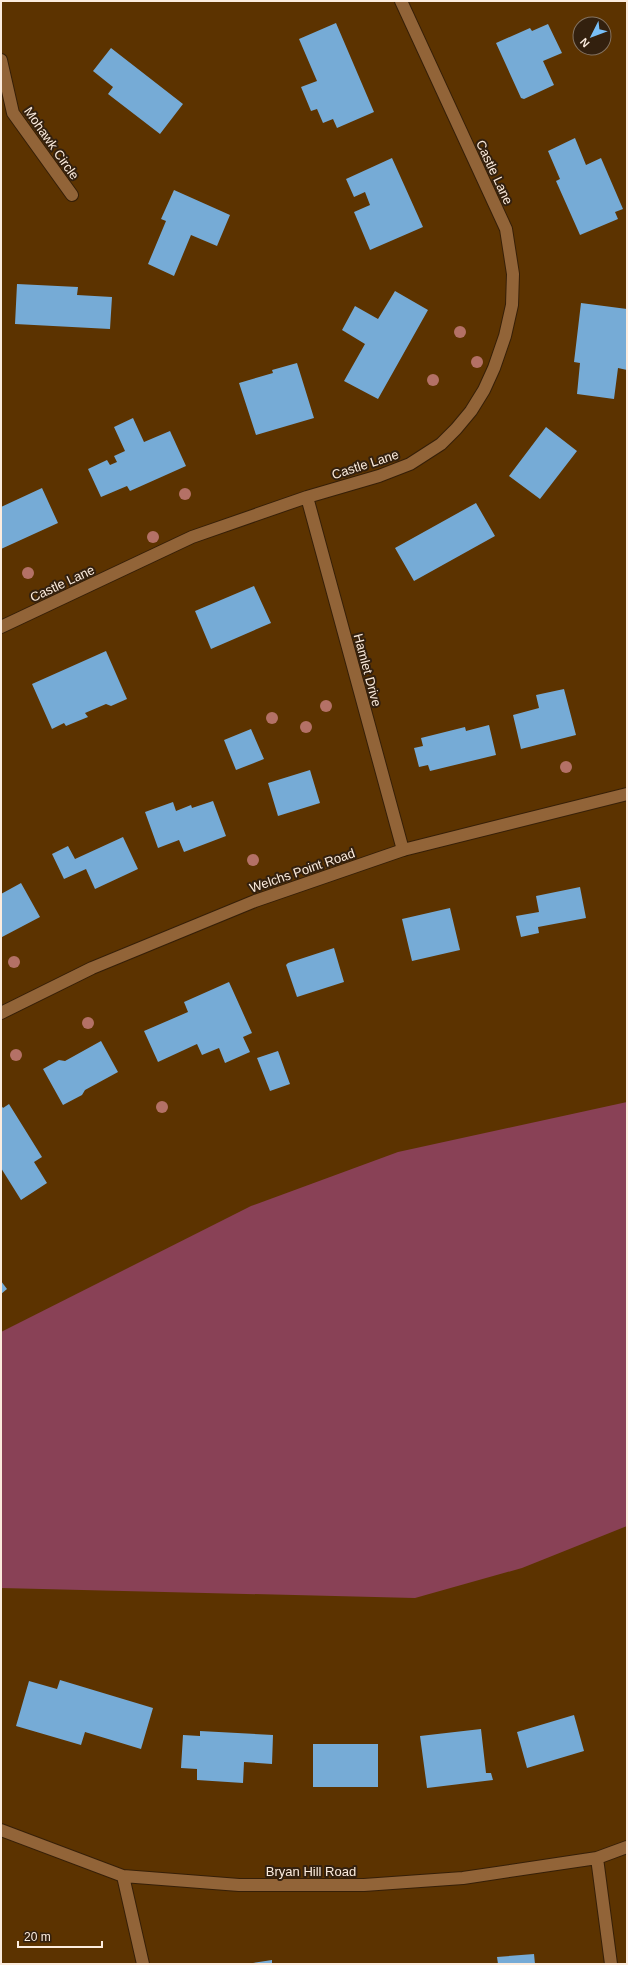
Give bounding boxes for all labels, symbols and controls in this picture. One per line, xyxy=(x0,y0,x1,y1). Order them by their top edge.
north arrow xyxy=(572,16,612,56)
text: N xyxy=(577,36,592,50)
street label: Mohawk Circle xyxy=(21,104,82,183)
street label: Castle Lane xyxy=(473,138,516,207)
street label: Castle Lane xyxy=(330,447,400,482)
street label: Castle Lane xyxy=(28,562,97,605)
street label: Hamlet Drive xyxy=(351,632,384,708)
street label: Welchs Point Road xyxy=(248,845,357,896)
street label: Bryan Hill Road xyxy=(266,1864,356,1879)
scale bar xyxy=(18,1923,102,1949)
text: 20 m xyxy=(24,1930,51,1944)

